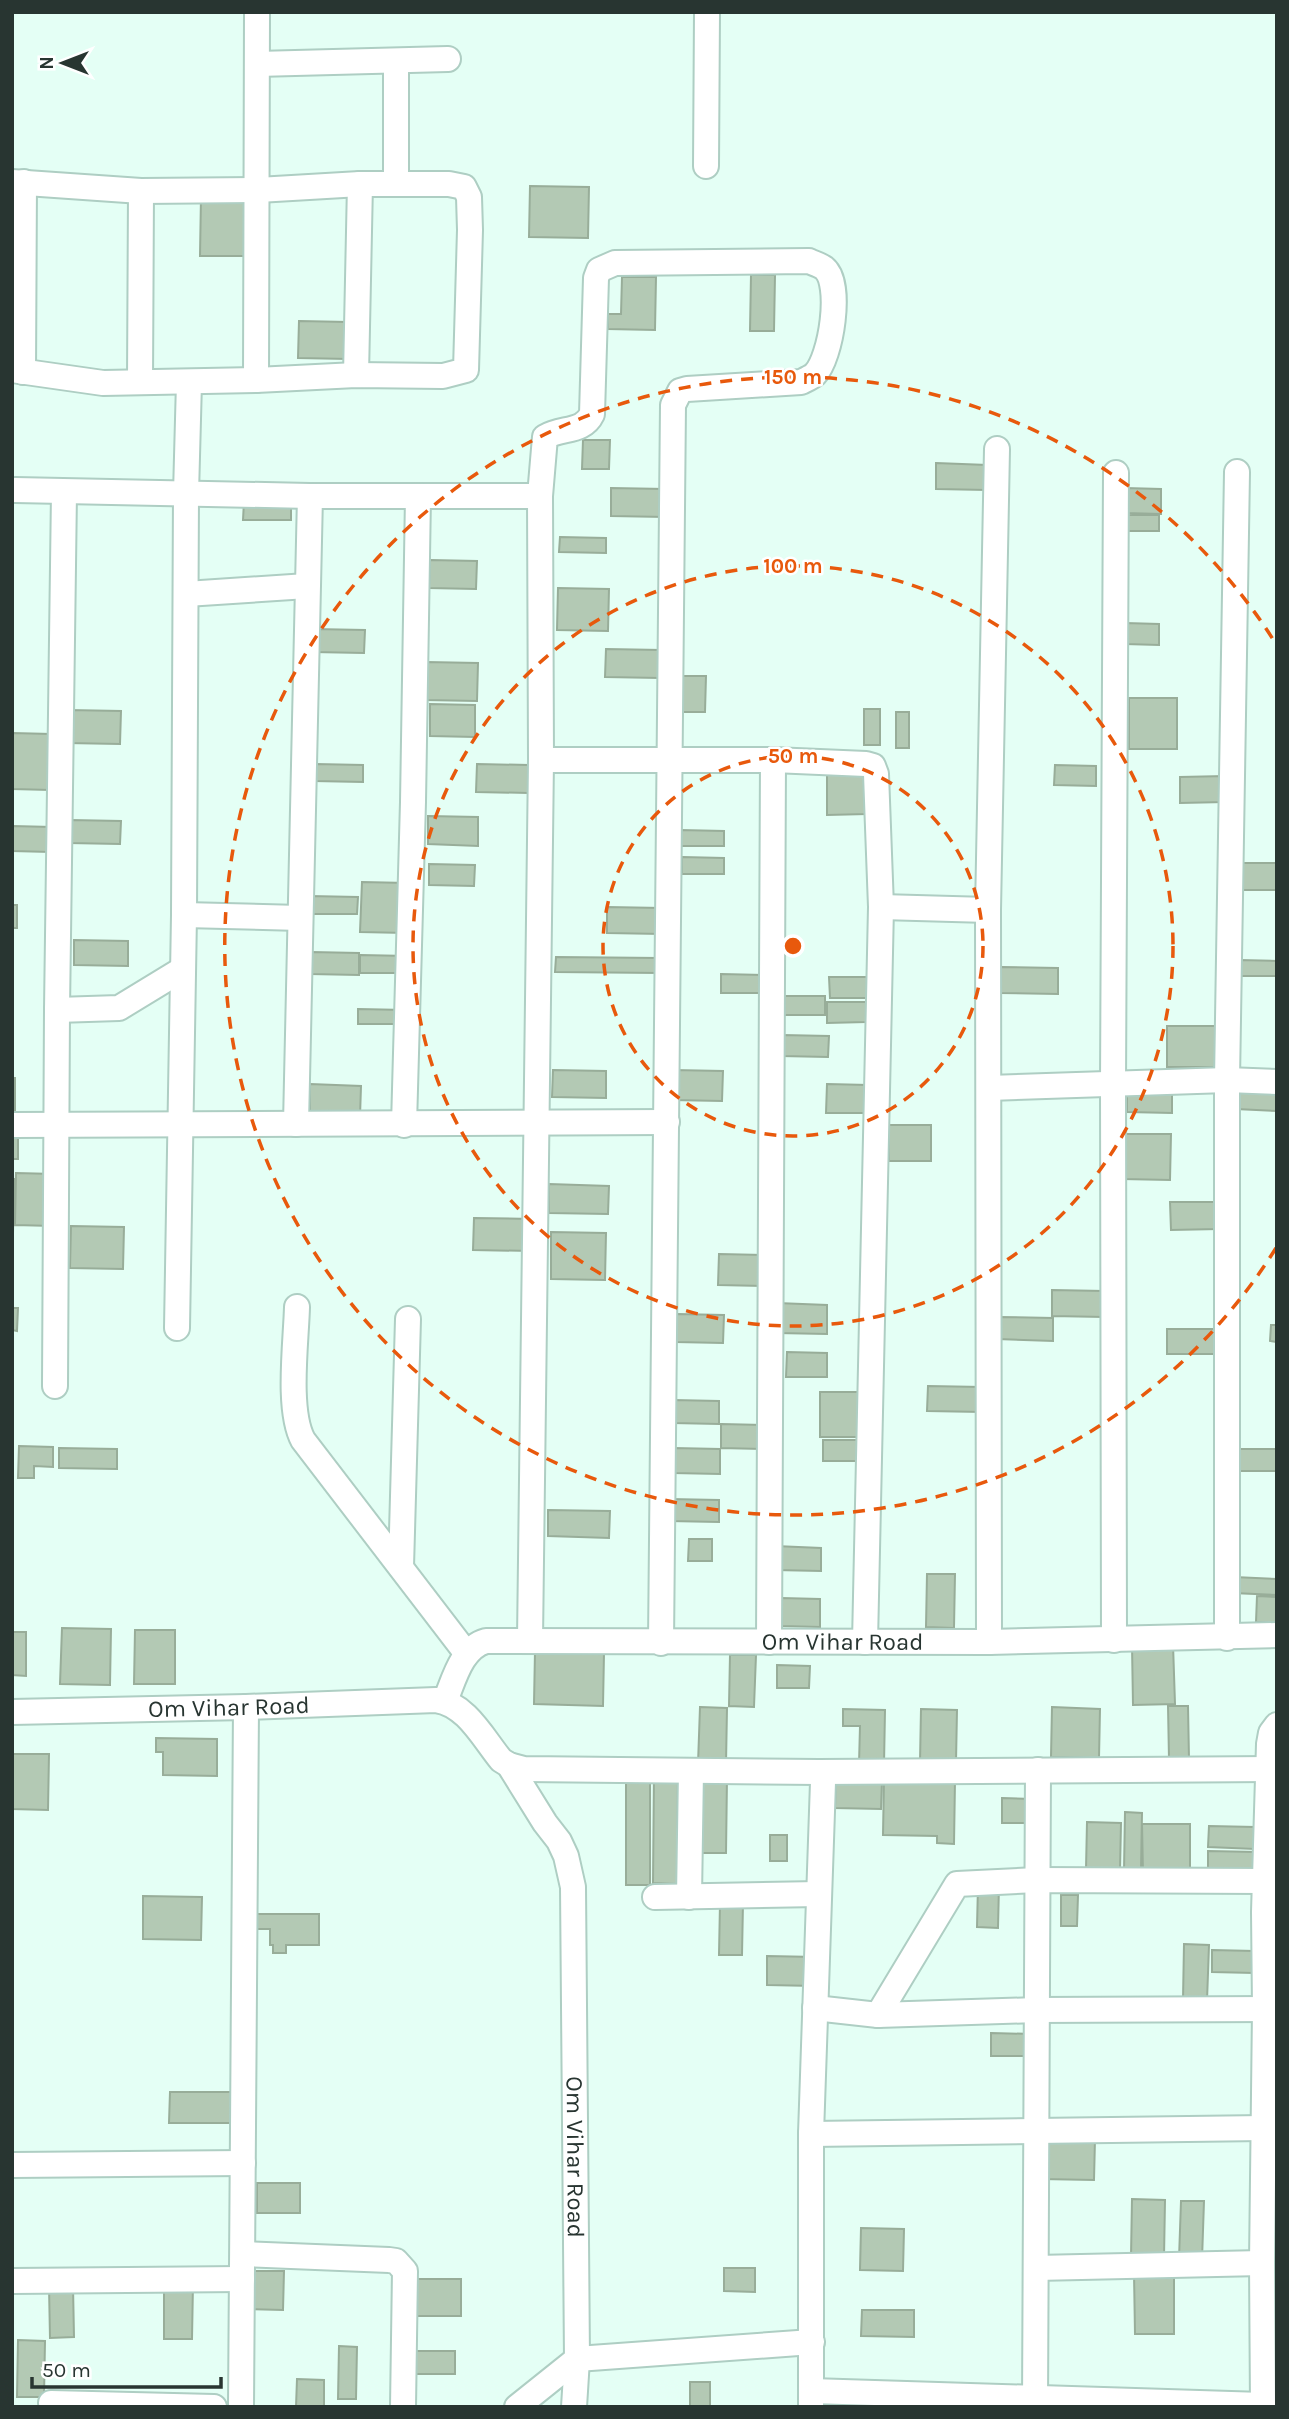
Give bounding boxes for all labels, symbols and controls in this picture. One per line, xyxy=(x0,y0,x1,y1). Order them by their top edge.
north arrow xyxy=(28,28,98,98)
text: N xyxy=(36,56,58,70)
text: 150 m xyxy=(764,365,822,389)
text: 100 m xyxy=(763,554,823,578)
text: 50 m xyxy=(768,744,818,768)
centre of rings xyxy=(781,934,805,958)
street label: Om Vihar Road xyxy=(762,1628,923,1656)
street label: Om Vihar Road xyxy=(148,1691,310,1723)
street label: Om Vihar Road xyxy=(561,2076,590,2238)
scale bar xyxy=(32,2346,220,2390)
text: 50 m xyxy=(42,2358,91,2382)

